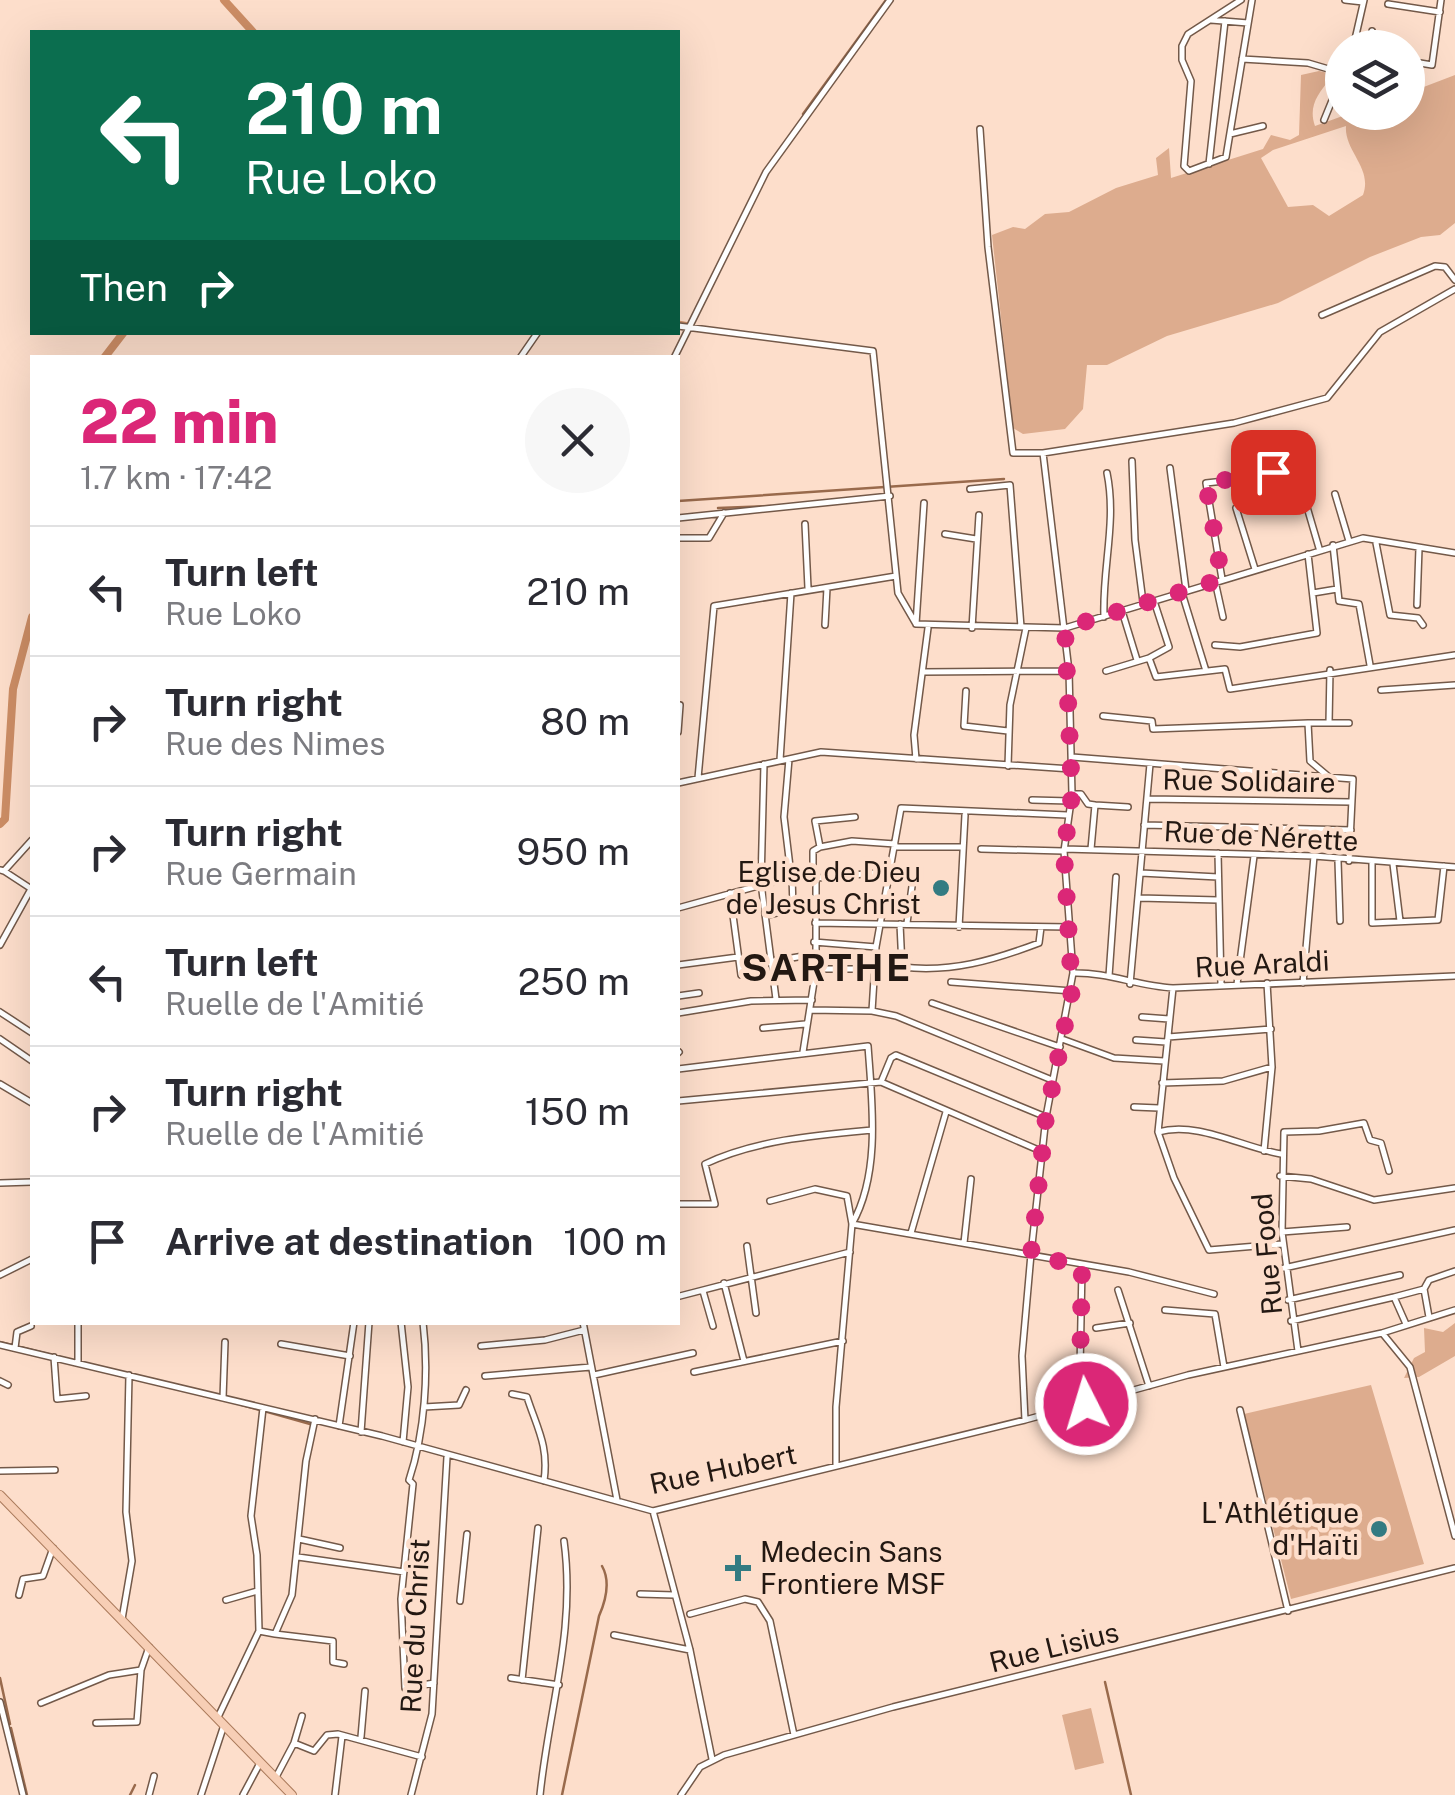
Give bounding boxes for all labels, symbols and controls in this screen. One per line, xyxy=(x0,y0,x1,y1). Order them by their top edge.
map controls xyxy=(1325,30,1425,130)
button: layers xyxy=(1325,30,1425,130)
text: 210 m xyxy=(245,67,443,150)
icon: left xyxy=(80,70,210,200)
text: Rue Loko xyxy=(245,151,438,204)
icon: right xyxy=(188,260,243,315)
text: Then xyxy=(80,265,168,310)
text: 22 min xyxy=(80,386,279,457)
button: close xyxy=(525,388,630,493)
pin xyxy=(1231,430,1316,515)
icon: arrive xyxy=(1246,445,1301,500)
text: 1.7 km · 17:42 xyxy=(80,459,272,496)
text: Turn left xyxy=(165,550,319,595)
icon: left xyxy=(80,564,135,619)
text: 210 m xyxy=(527,569,630,614)
text: Rue Loko xyxy=(165,595,302,632)
text: Turn right xyxy=(165,680,343,725)
icon: right xyxy=(80,694,135,749)
text: 80 m xyxy=(540,699,630,744)
text: Rue des Nimes xyxy=(165,725,385,762)
street label: Rue Solidaire xyxy=(1162,762,1336,799)
text: Turn right xyxy=(165,810,343,855)
street label: Rue de Nérette xyxy=(1163,814,1359,857)
icon: right xyxy=(80,824,135,879)
text: 950 m xyxy=(517,829,630,874)
text: Rue Germain xyxy=(165,855,357,892)
place label: Eglise de Dieu de Jesus Christ xyxy=(726,855,921,920)
marker: Eglise de Dieu de Jesus Christ xyxy=(930,877,952,899)
text: Turn left xyxy=(165,940,319,985)
street label: Rue Araldi xyxy=(1194,943,1330,984)
district label: SARTHE xyxy=(741,945,913,990)
icon: left xyxy=(80,954,135,1009)
text: 250 m xyxy=(518,959,630,1004)
text: Ruelle de l'Amitié xyxy=(165,985,424,1022)
text: Turn right xyxy=(165,1070,343,1115)
icon: right xyxy=(80,1084,135,1139)
text: 150 m xyxy=(525,1089,630,1134)
text: Ruelle de l'Amitié xyxy=(165,1115,424,1152)
street label: Rue Food xyxy=(1245,1192,1288,1316)
icon: arrive xyxy=(80,1214,135,1269)
text: Arrive at destination xyxy=(165,1219,533,1264)
text: 100 m xyxy=(563,1219,667,1264)
position arrow xyxy=(1034,1352,1138,1456)
street label: Rue Hubert xyxy=(646,1437,799,1500)
place label: L'Athlétique d'Haïti xyxy=(1201,1496,1359,1561)
marker: L'Athlétique d'Haïti xyxy=(1368,1518,1390,1540)
place label: Medecin Sans Frontiere MSF xyxy=(760,1535,946,1600)
street label: Rue du Christ xyxy=(393,1538,436,1714)
marker: Medecin Sans Frontiere MSF xyxy=(725,1555,751,1581)
street label: Rue Lisius xyxy=(986,1615,1122,1679)

